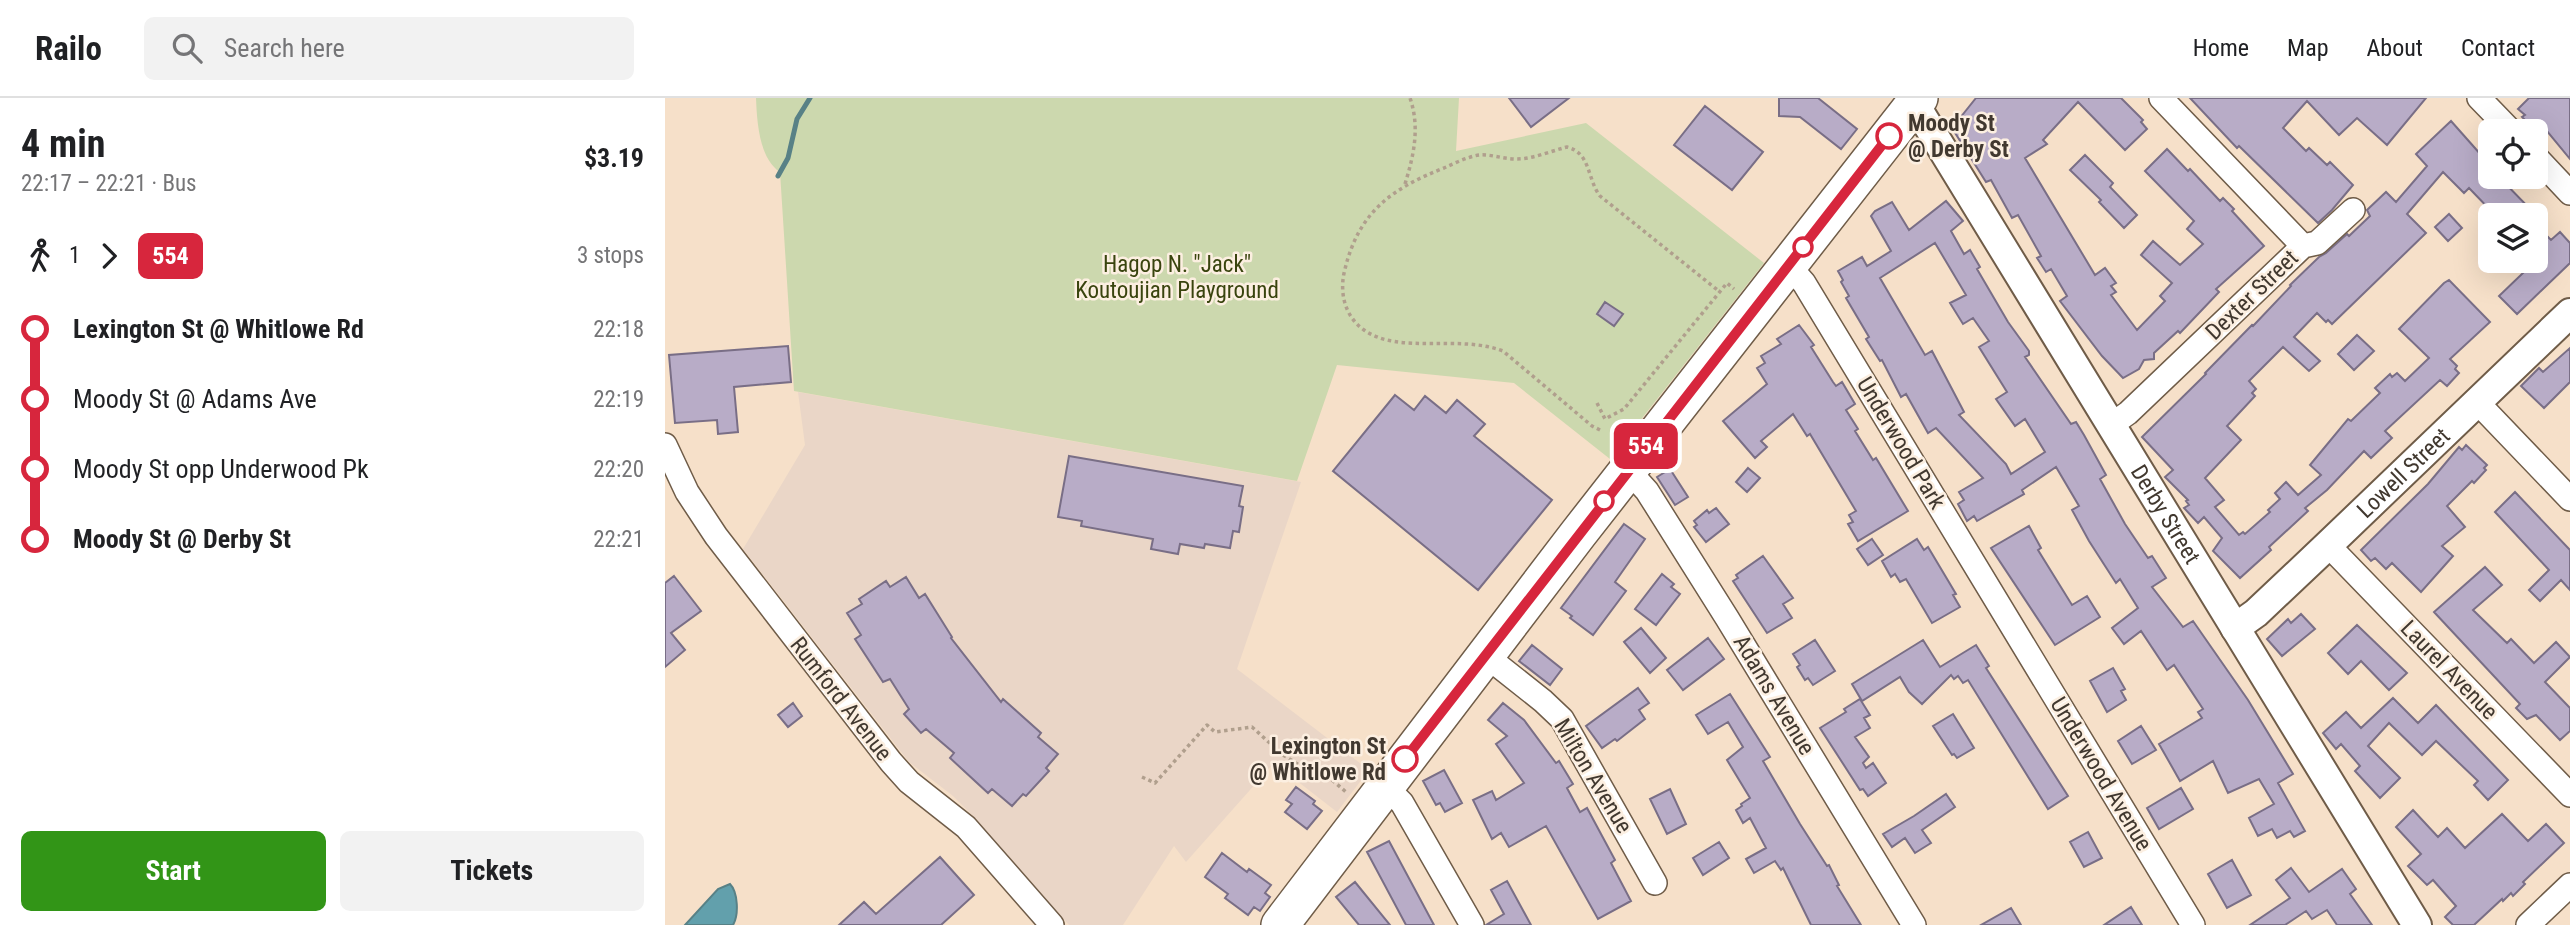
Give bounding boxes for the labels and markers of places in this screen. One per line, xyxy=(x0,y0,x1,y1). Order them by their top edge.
place label: Moody St @ Derby St xyxy=(1908,110,2009,163)
marker: Moody St @ Derby St xyxy=(1876,123,1902,149)
unlabelled marker xyxy=(1793,237,1813,257)
unlabelled marker xyxy=(1594,491,1614,511)
place label: Lexington St @ Whitlowe Rd xyxy=(1249,733,1386,786)
marker: Lexington St @ Whitlowe Rd xyxy=(1392,746,1418,772)

